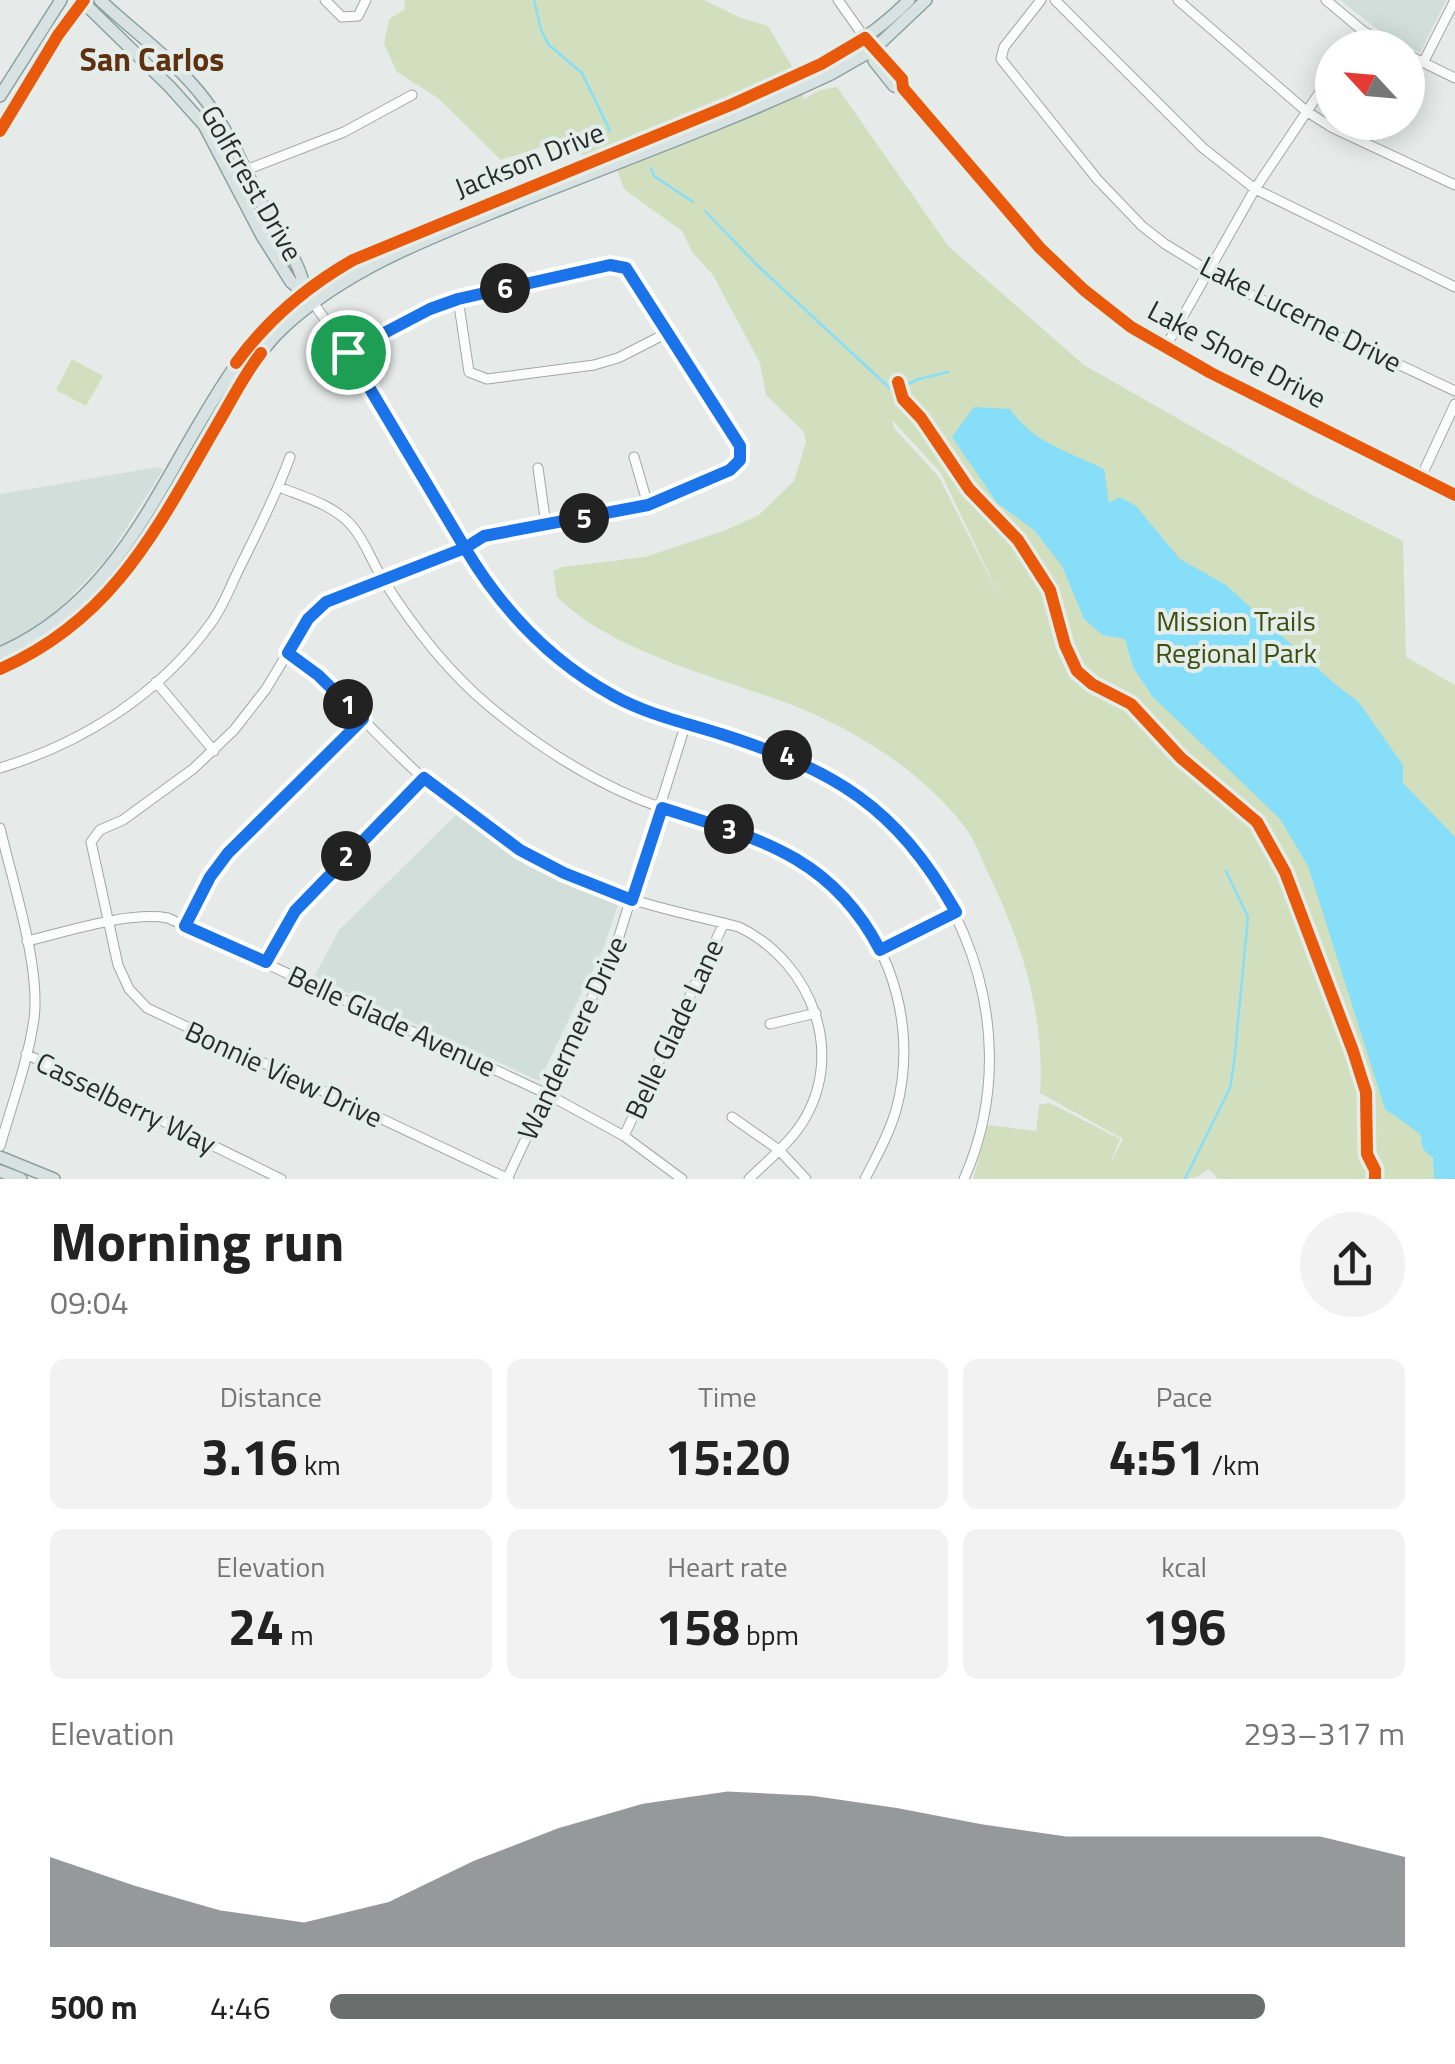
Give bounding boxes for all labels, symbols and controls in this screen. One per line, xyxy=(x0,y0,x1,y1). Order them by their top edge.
north arrow xyxy=(1315,30,1425,140)
map controls xyxy=(1315,30,1425,140)
district label: San Carlos xyxy=(80,35,224,83)
street label: Golfcrest Drive xyxy=(190,97,314,269)
street label: Jackson Drive xyxy=(448,110,610,209)
street label: Lake Lucerne Drive xyxy=(1193,244,1410,383)
pin: 6 xyxy=(480,263,530,313)
text: 6 xyxy=(497,266,513,309)
street label: Lake Shore Drive xyxy=(1140,288,1334,419)
pin xyxy=(306,310,391,395)
icon: arrive xyxy=(321,325,376,380)
pin: 5 xyxy=(559,493,609,543)
text: 5 xyxy=(576,496,592,539)
park label: Mission Trails Regional Park xyxy=(1155,599,1317,674)
pin: 1 xyxy=(323,679,373,729)
text: 1 xyxy=(340,682,356,725)
pin: 4 xyxy=(762,730,812,780)
text: 4 xyxy=(779,733,795,776)
pin: 3 xyxy=(704,804,754,854)
text: 3 xyxy=(721,807,737,850)
pin: 2 xyxy=(321,831,371,881)
text: 2 xyxy=(338,834,354,877)
street label: Wandermere Drive xyxy=(505,929,638,1147)
street label: Belle Glade Lane xyxy=(613,932,734,1126)
street label: Belle Glade Avenue xyxy=(281,954,503,1088)
street label: Bonnie View Drive xyxy=(178,1009,390,1138)
street label: Casselberry Way xyxy=(29,1040,224,1165)
text: Morning run xyxy=(50,1199,344,1282)
button: share xyxy=(1300,1212,1405,1317)
text: 09:04 xyxy=(50,1278,129,1326)
text: Distance xyxy=(220,1375,322,1418)
text: Time xyxy=(698,1375,757,1418)
text: Pace xyxy=(1156,1375,1213,1418)
text: 3.16 xyxy=(201,1418,298,1494)
text: 15:20 xyxy=(665,1418,790,1494)
text: 4:51 xyxy=(1108,1418,1205,1494)
text: km xyxy=(298,1443,341,1486)
text: /km xyxy=(1205,1443,1260,1486)
text: Elevation xyxy=(216,1545,325,1588)
text: Heart rate xyxy=(667,1545,788,1588)
text: kcal xyxy=(1161,1545,1207,1588)
text: 24 xyxy=(228,1588,284,1664)
text: 158 xyxy=(656,1588,740,1664)
text: 196 xyxy=(1142,1588,1226,1664)
text: m xyxy=(284,1613,314,1656)
text: bpm xyxy=(740,1613,799,1656)
text: Elevation xyxy=(50,1709,174,1757)
text: 293–317 m xyxy=(1243,1709,1405,1757)
text: 500 m xyxy=(50,1983,138,2031)
text: 4:46 xyxy=(210,1983,271,2031)

